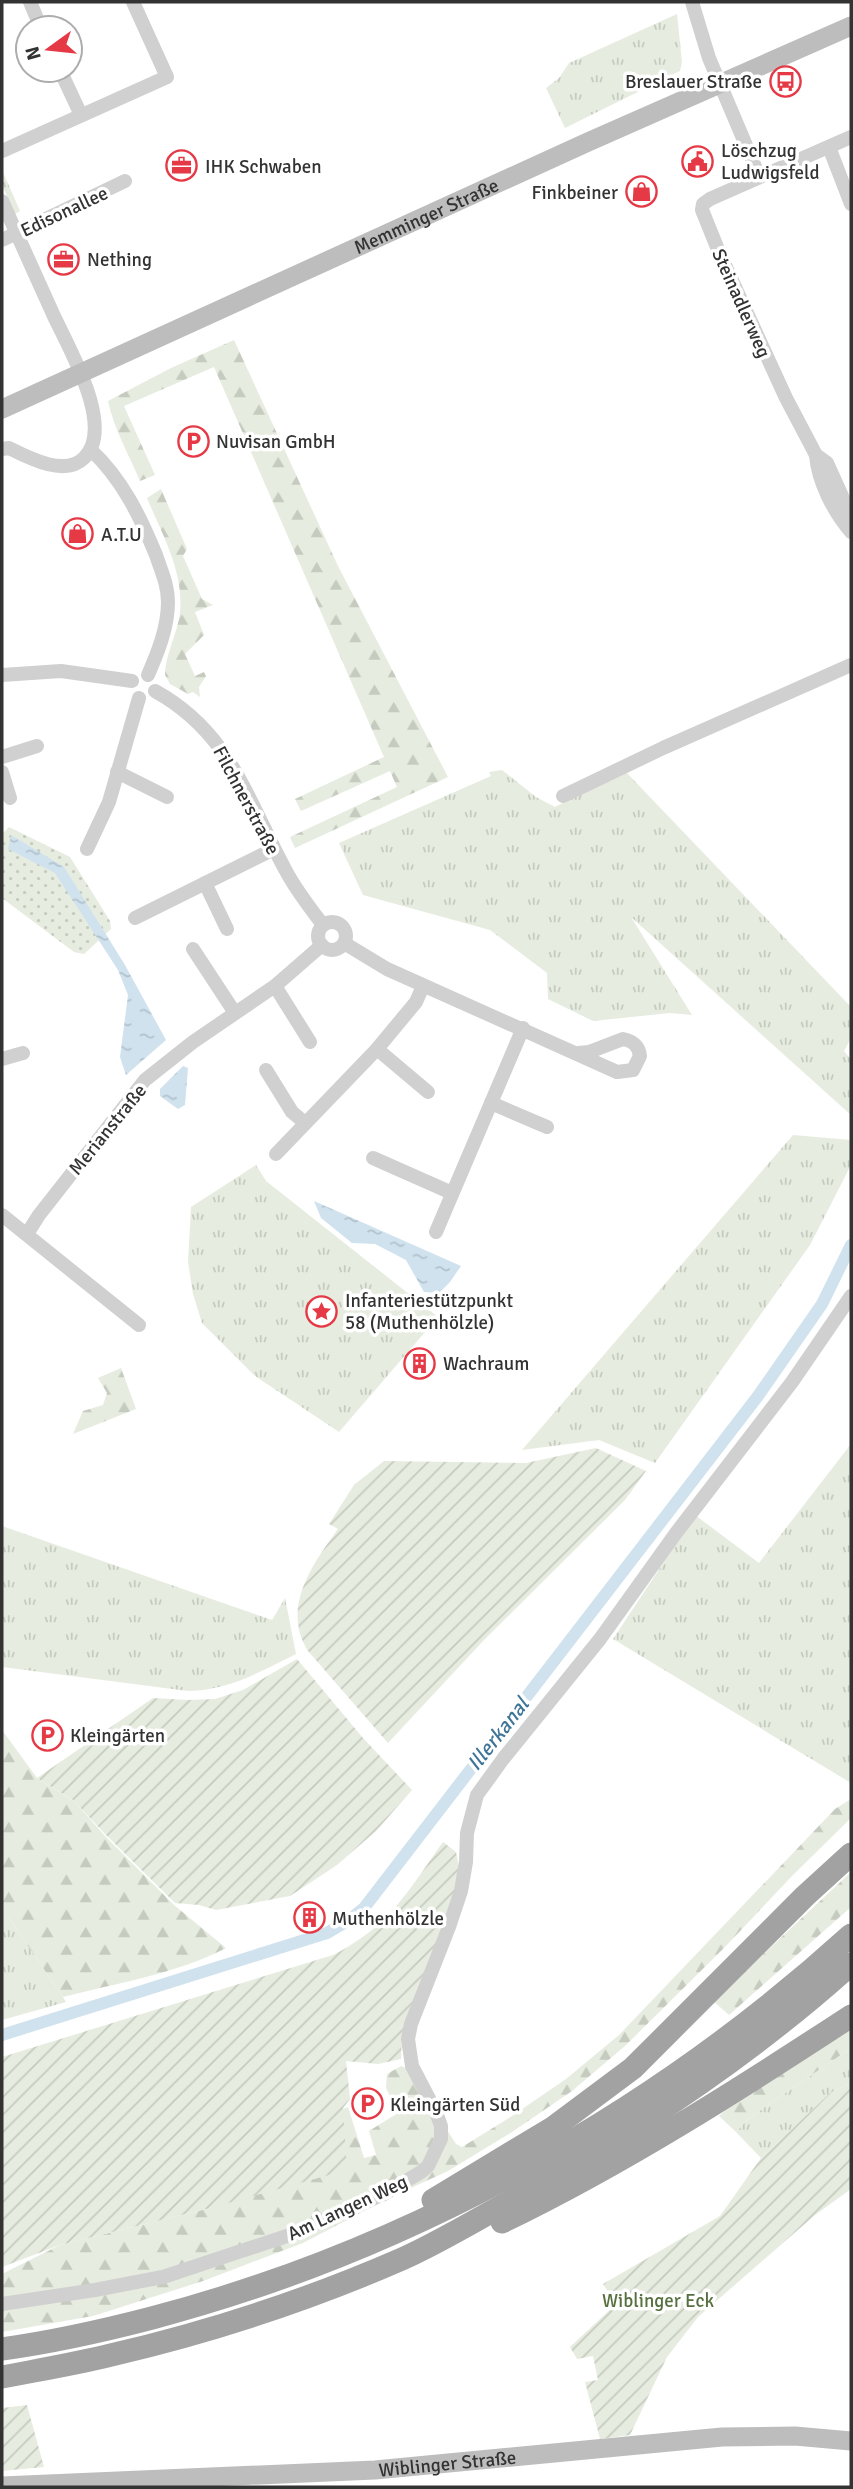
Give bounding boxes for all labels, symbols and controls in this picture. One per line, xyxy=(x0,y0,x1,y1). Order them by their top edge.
north arrow xyxy=(14,14,84,84)
text: N xyxy=(20,44,47,63)
bus stop icon: Breslauer Straße xyxy=(768,64,802,98)
place label: Breslauer Straße xyxy=(625,70,762,94)
place label: Löschzug Ludwigsfeld xyxy=(721,139,820,185)
public building icon: Löschzug Ludwigsfeld xyxy=(681,144,715,178)
office icon: IHK Schwaben xyxy=(165,149,199,183)
place label: IHK Schwaben xyxy=(205,155,322,179)
street label: Memminger Straße xyxy=(350,173,503,260)
shop icon: Finkbeiner xyxy=(624,175,658,209)
street label: Edisonallee xyxy=(17,181,112,243)
place label: Finkbeiner xyxy=(532,181,618,205)
office icon: Nething xyxy=(47,242,81,276)
street label: Steinadlerweg xyxy=(706,245,776,362)
place label: Nething xyxy=(87,248,152,272)
parking icon: Nuvisan GmbH xyxy=(176,424,210,458)
place label: Nuvisan GmbH xyxy=(216,430,336,454)
shop icon: A.T.U xyxy=(61,517,95,551)
place label: A.T.U xyxy=(101,523,142,547)
street label: Filchnerstraße xyxy=(207,742,285,859)
street label: Merianstraße xyxy=(64,1079,152,1180)
place label: Infanteriestützpunkt 58 (Muthenhölzle) xyxy=(345,1289,513,1335)
place icon: Infanteriestützpunkt 58 (Muthenhölzle) xyxy=(305,1294,339,1328)
building icon: Wachraum xyxy=(403,1346,437,1380)
place label: Wachraum xyxy=(443,1352,529,1376)
water label: Illerkanal xyxy=(461,1691,536,1776)
parking icon: Kleingärten xyxy=(30,1718,64,1752)
place label: Kleingärten xyxy=(70,1724,165,1748)
building icon: Muthenhölzle xyxy=(292,1901,326,1935)
place label: Muthenhölzle xyxy=(332,1907,444,1931)
parking icon: Kleingärten Süd xyxy=(350,2087,384,2121)
place label: Kleingärten Süd xyxy=(390,2093,520,2117)
street label: Am Langen Weg xyxy=(284,2170,411,2246)
park label: Wiblinger Eck xyxy=(602,2289,715,2313)
street label: Wiblinger Straße xyxy=(377,2446,517,2483)

